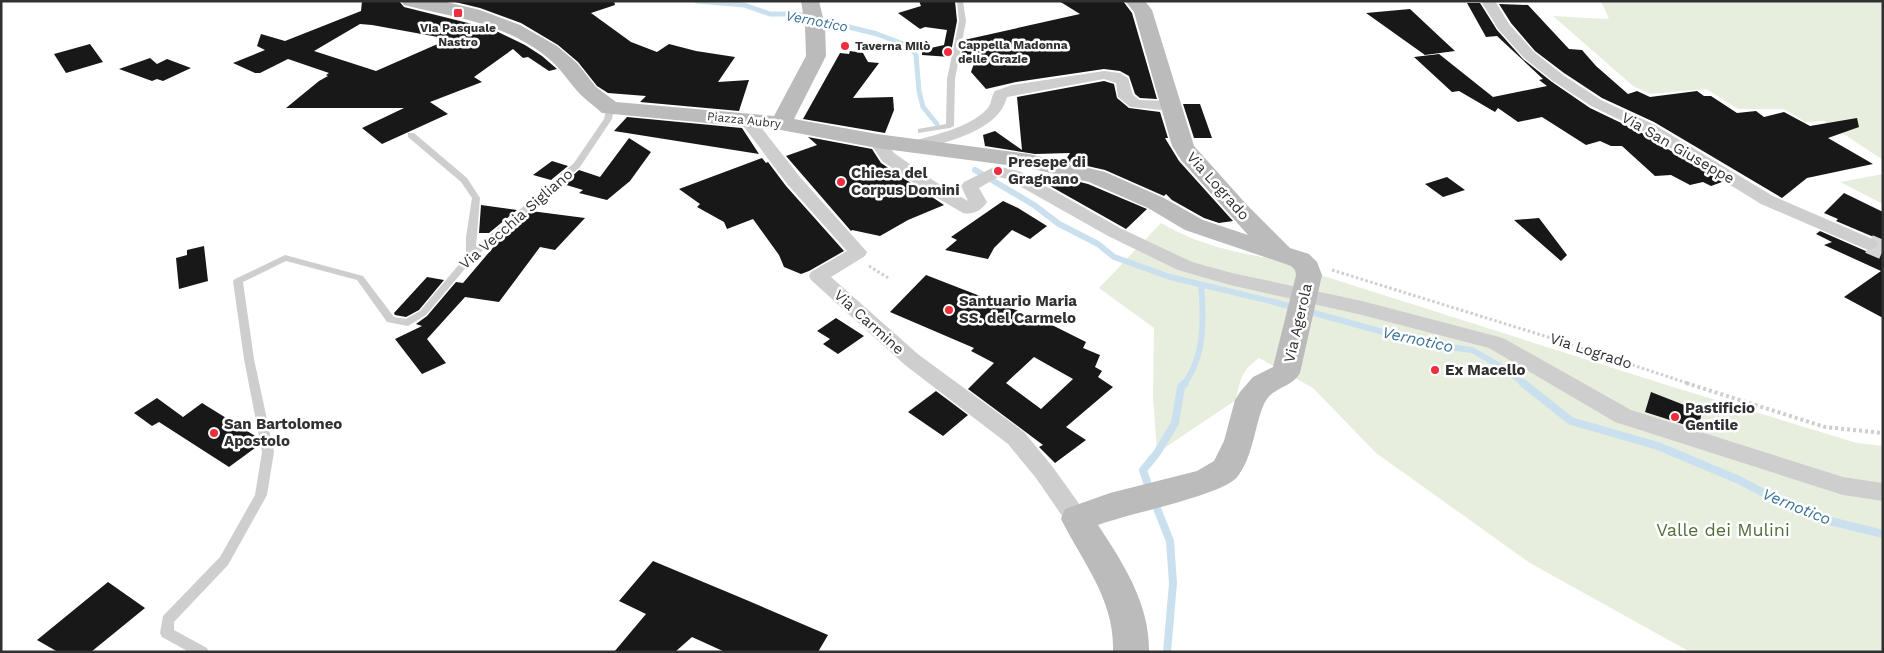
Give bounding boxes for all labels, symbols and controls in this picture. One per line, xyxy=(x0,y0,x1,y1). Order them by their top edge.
marker: Via Pasquale Nastro xyxy=(452,7,464,19)
water label: Vernotico xyxy=(785,7,849,35)
place label: Via Pasquale Nastro xyxy=(420,21,496,49)
place label: Cappella Madonna delle Grazie xyxy=(958,38,1068,66)
place label: Taverna Milò xyxy=(855,39,930,53)
marker: Taverna Milò xyxy=(839,40,851,52)
marker: Cappella Madonna delle Grazie xyxy=(942,46,954,58)
street label: Via San Giuseppe xyxy=(1618,108,1738,188)
street label: Piazza Aubry xyxy=(706,109,782,131)
street label: Via Logrado xyxy=(1183,148,1253,224)
place label: Presepe di Gragnano xyxy=(1008,153,1086,188)
place label: Chiesa del Corpus Domini xyxy=(851,164,960,199)
street label: Via Vecchia Sigliano xyxy=(456,165,576,273)
marker: Presepe di Gragnano xyxy=(992,165,1004,177)
marker: Chiesa del Corpus Domini xyxy=(835,176,847,188)
street label: Via Agerola xyxy=(1280,281,1316,364)
street label: Via Carmine xyxy=(830,286,908,358)
place label: Santuario Maria SS. del Carmelo xyxy=(959,292,1077,327)
marker: Santuario Maria SS. del Carmelo xyxy=(943,304,955,316)
water label: Vernotico xyxy=(1381,323,1455,356)
street label: Via Logrado xyxy=(1548,329,1634,373)
place label: Ex Macello xyxy=(1445,361,1526,379)
marker: Ex Macello xyxy=(1429,364,1441,376)
place label: Pastificio Gentile xyxy=(1685,399,1755,434)
marker: Pastificio Gentile xyxy=(1669,411,1681,423)
place label: San Bartolomeo Apostolo xyxy=(224,415,342,450)
marker: San Bartolomeo Apostolo xyxy=(208,427,220,439)
water label: Vernotico xyxy=(1760,484,1834,529)
park label: Valle dei Mulini xyxy=(1656,519,1790,540)

